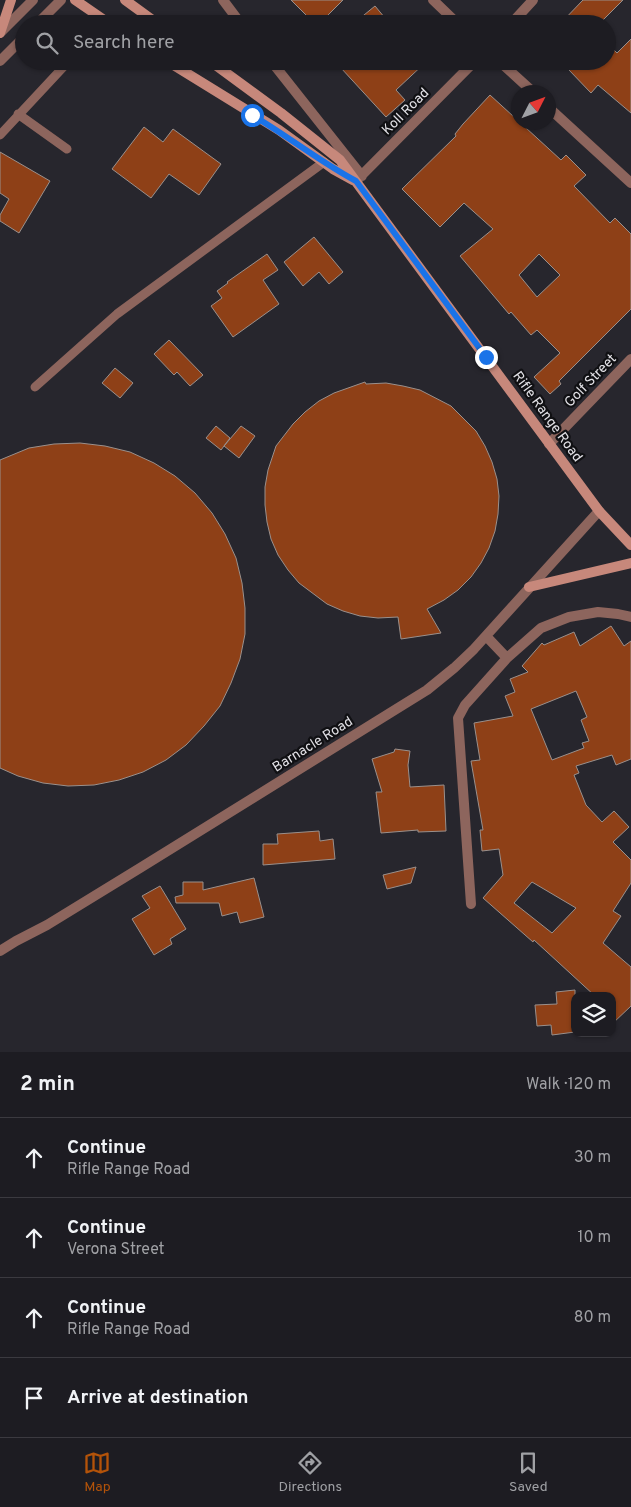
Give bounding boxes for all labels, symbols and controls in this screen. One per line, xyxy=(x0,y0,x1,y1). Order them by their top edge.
search box xyxy=(15,15,616,70)
icon: search xyxy=(33,29,61,57)
text: Search here xyxy=(73,31,175,55)
street label: Koll Road xyxy=(379,85,433,139)
north arrow xyxy=(511,85,556,130)
route start xyxy=(241,104,264,127)
route end xyxy=(475,346,498,369)
street label: Golf Street xyxy=(561,351,621,411)
street label: Rifle Range Road xyxy=(508,368,586,466)
street label: Barnacle Road xyxy=(270,714,356,776)
map controls xyxy=(571,992,616,1037)
button: layers xyxy=(571,992,616,1037)
text: 2 min xyxy=(20,1071,75,1098)
text: Walk · 120 m xyxy=(526,1075,611,1095)
text: Continue xyxy=(67,1136,146,1160)
icon: ahead xyxy=(20,1144,48,1172)
text: 30 m xyxy=(574,1148,611,1168)
text: Rifle Range Road xyxy=(67,1160,190,1180)
text: Continue xyxy=(67,1216,146,1240)
icon: ahead xyxy=(20,1224,48,1252)
text: 10 m xyxy=(577,1228,611,1248)
text: Verona Street xyxy=(67,1240,165,1260)
text: Continue xyxy=(67,1296,146,1320)
icon: ahead xyxy=(20,1304,48,1332)
text: 80 m xyxy=(574,1308,611,1328)
text: Rifle Range Road xyxy=(67,1320,190,1340)
icon: arrive xyxy=(20,1384,48,1412)
text: Arrive at destination xyxy=(67,1386,248,1410)
tab: Map xyxy=(83,1449,111,1496)
tab: Directions xyxy=(278,1449,342,1496)
tab: Saved xyxy=(509,1449,548,1496)

